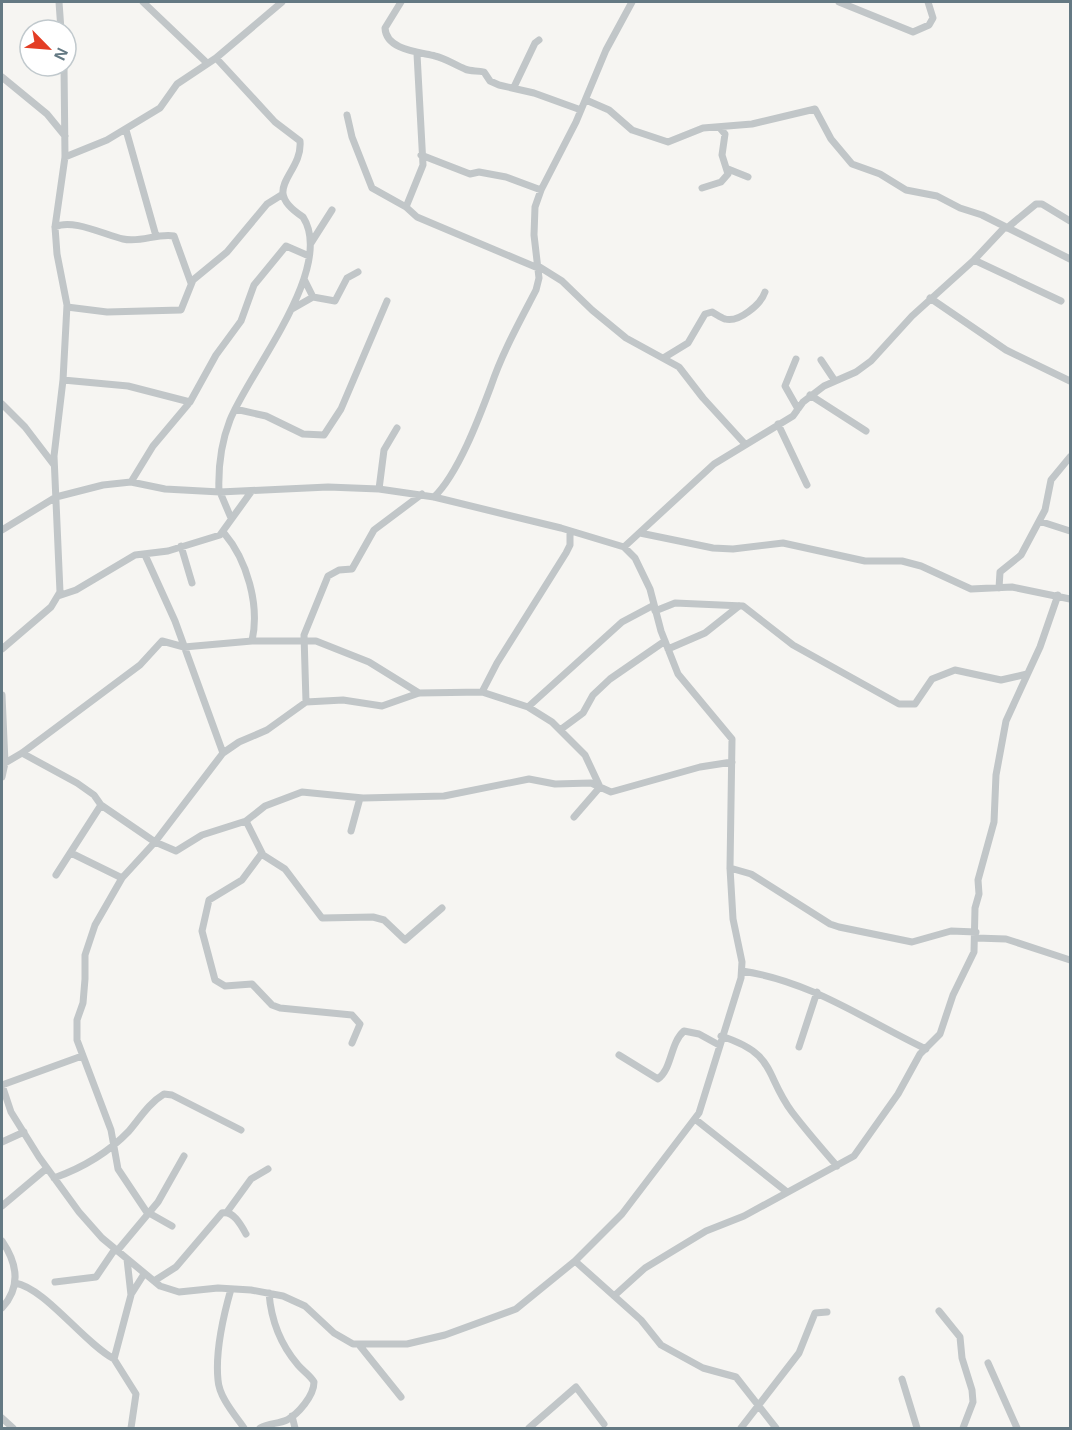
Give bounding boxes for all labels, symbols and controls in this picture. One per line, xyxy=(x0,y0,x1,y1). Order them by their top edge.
north arrow xyxy=(18,18,78,78)
text: N xyxy=(51,45,71,63)

